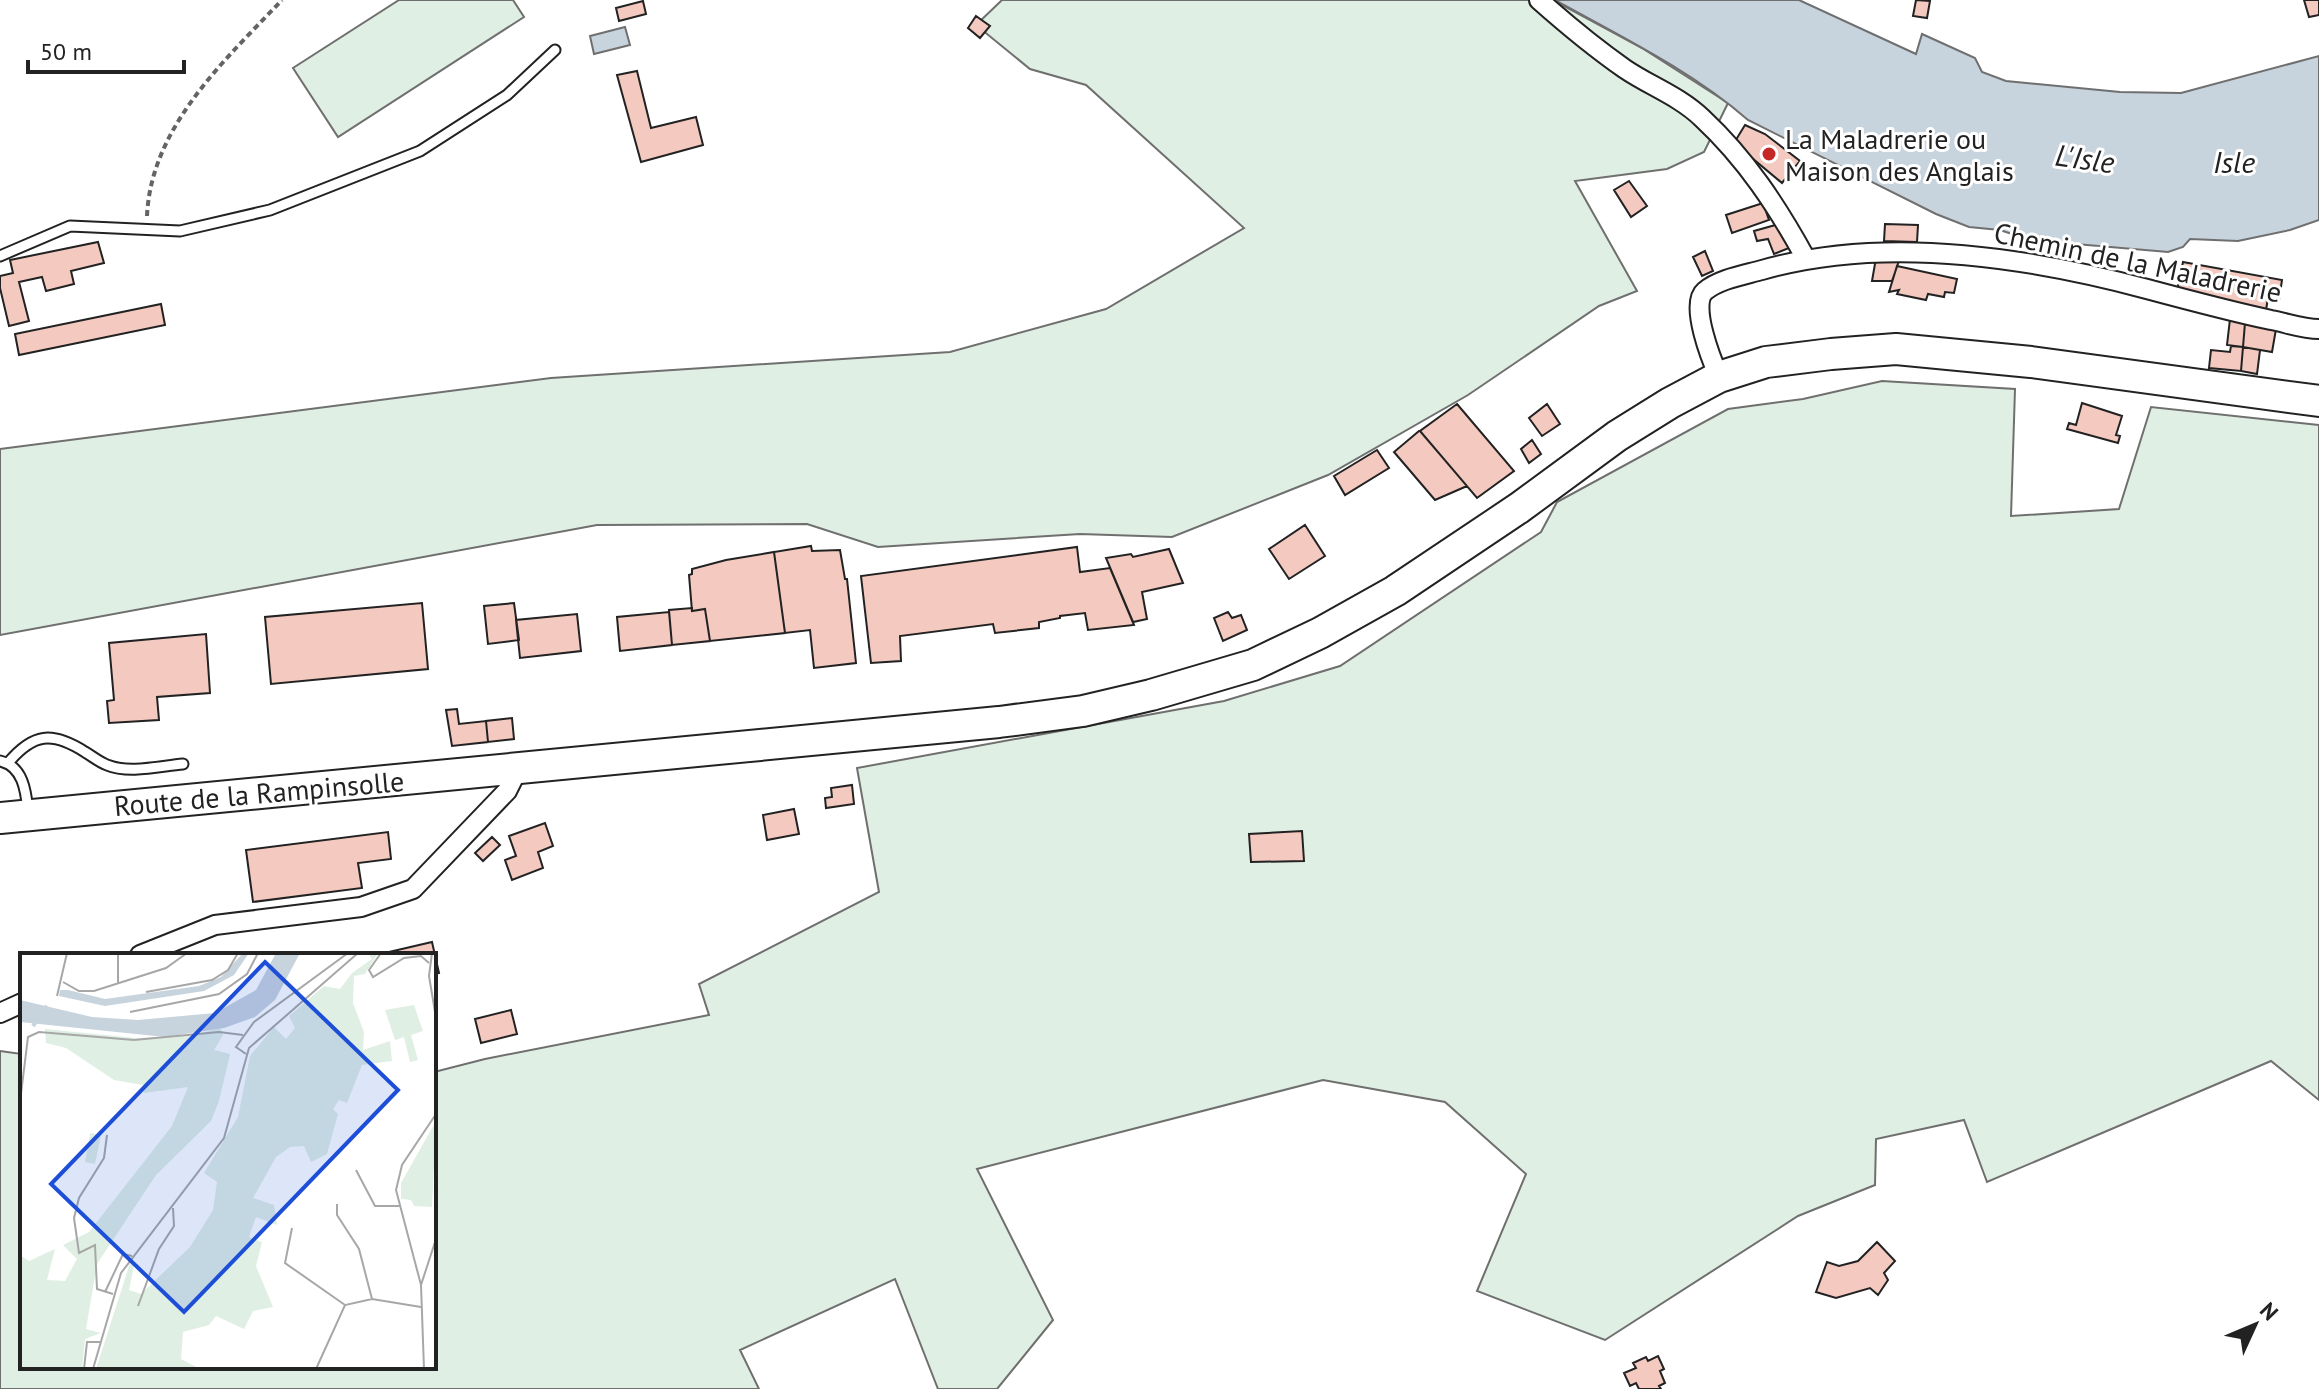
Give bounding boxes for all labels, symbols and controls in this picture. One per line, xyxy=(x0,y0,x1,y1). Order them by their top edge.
scale bar xyxy=(28,24,184,74)
text: 50 m xyxy=(40,36,92,67)
place label: La Maladrerie ou Maison des Anglais xyxy=(1785,120,2014,189)
water label: L'Isle xyxy=(2053,135,2117,181)
water label: Isle xyxy=(2213,142,2255,181)
marker: La Maladrerie ou Maison des Anglais xyxy=(1760,145,1778,163)
street label: Chemin de la Maladrerie xyxy=(1991,213,2285,311)
street label: Route de la Rampinsolle xyxy=(112,762,406,824)
inset map xyxy=(20,953,436,1369)
north arrow xyxy=(2215,1285,2295,1365)
text: N xyxy=(2254,1296,2284,1326)

